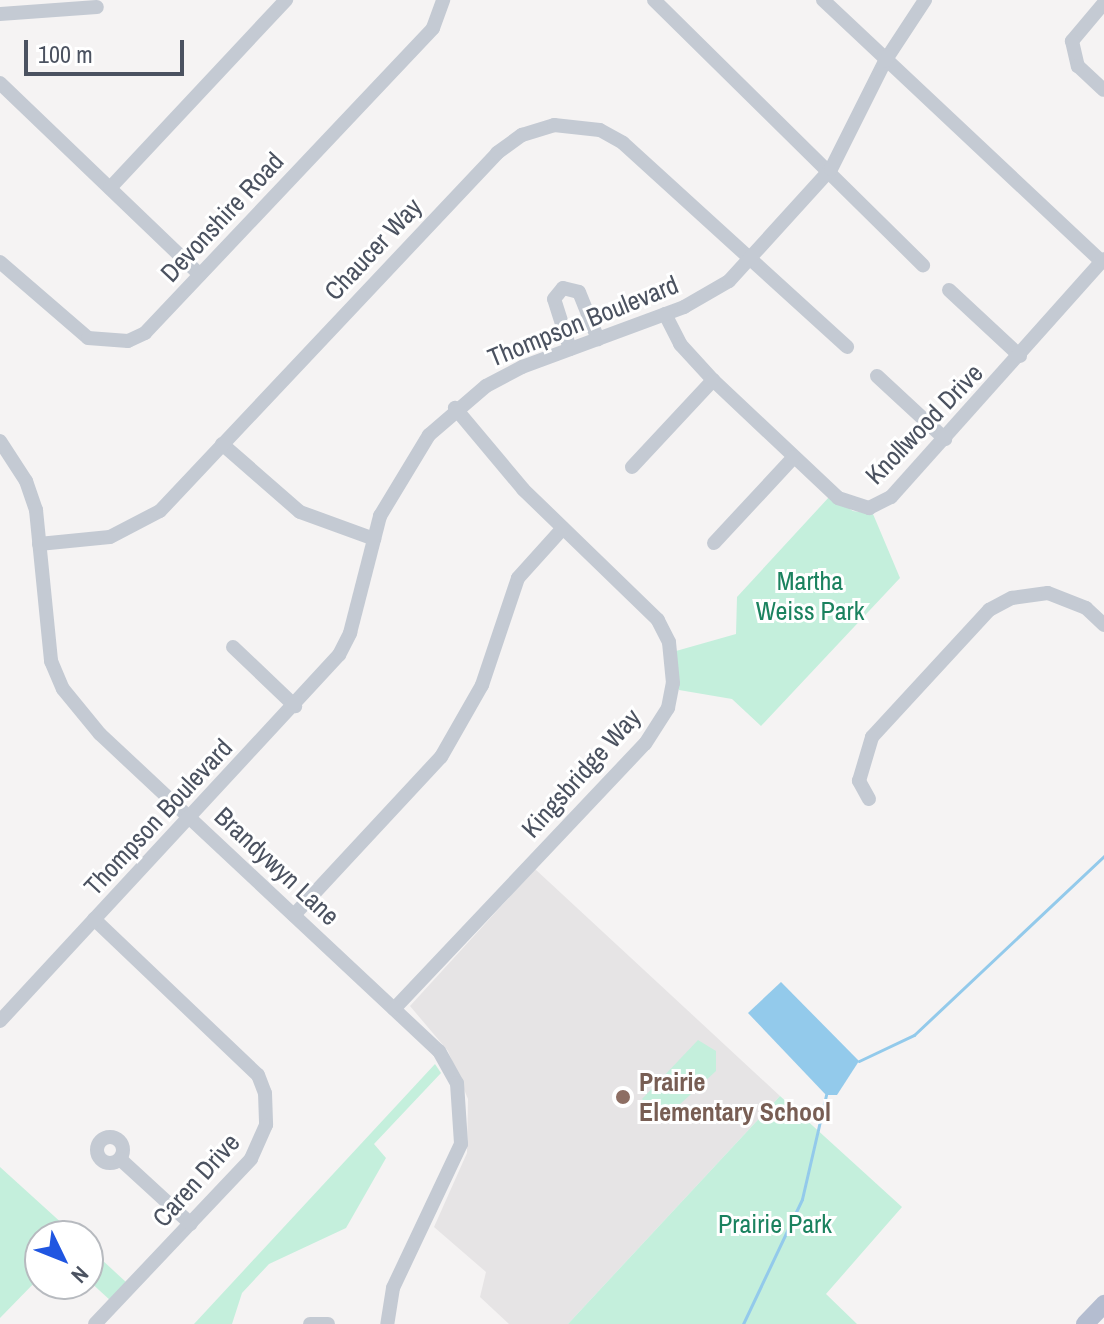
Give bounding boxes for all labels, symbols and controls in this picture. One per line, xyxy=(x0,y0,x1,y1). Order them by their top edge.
scale bar xyxy=(28,24,188,74)
text: 100 m xyxy=(38,38,93,70)
street label: Devonshire Road xyxy=(154,146,290,288)
street label: Chaucer Way xyxy=(318,191,428,307)
street label: Thompson Boulevard xyxy=(483,269,683,373)
street label: Knollwood Drive xyxy=(859,357,989,491)
park label: Martha Weiss Park xyxy=(756,565,864,626)
street label: Kingsbridge Way xyxy=(515,702,647,844)
street label: Thompson Boulevard xyxy=(77,732,239,902)
street label: Brandywyn Lane xyxy=(208,800,346,932)
place label: Prairie Elementary School xyxy=(639,1066,831,1128)
marker: Prairie Elementary School xyxy=(614,1088,632,1106)
street label: Caren Drive xyxy=(146,1127,246,1233)
park label: Prairie Park xyxy=(718,1208,832,1240)
north arrow xyxy=(24,1220,104,1300)
text: N xyxy=(65,1260,96,1290)

